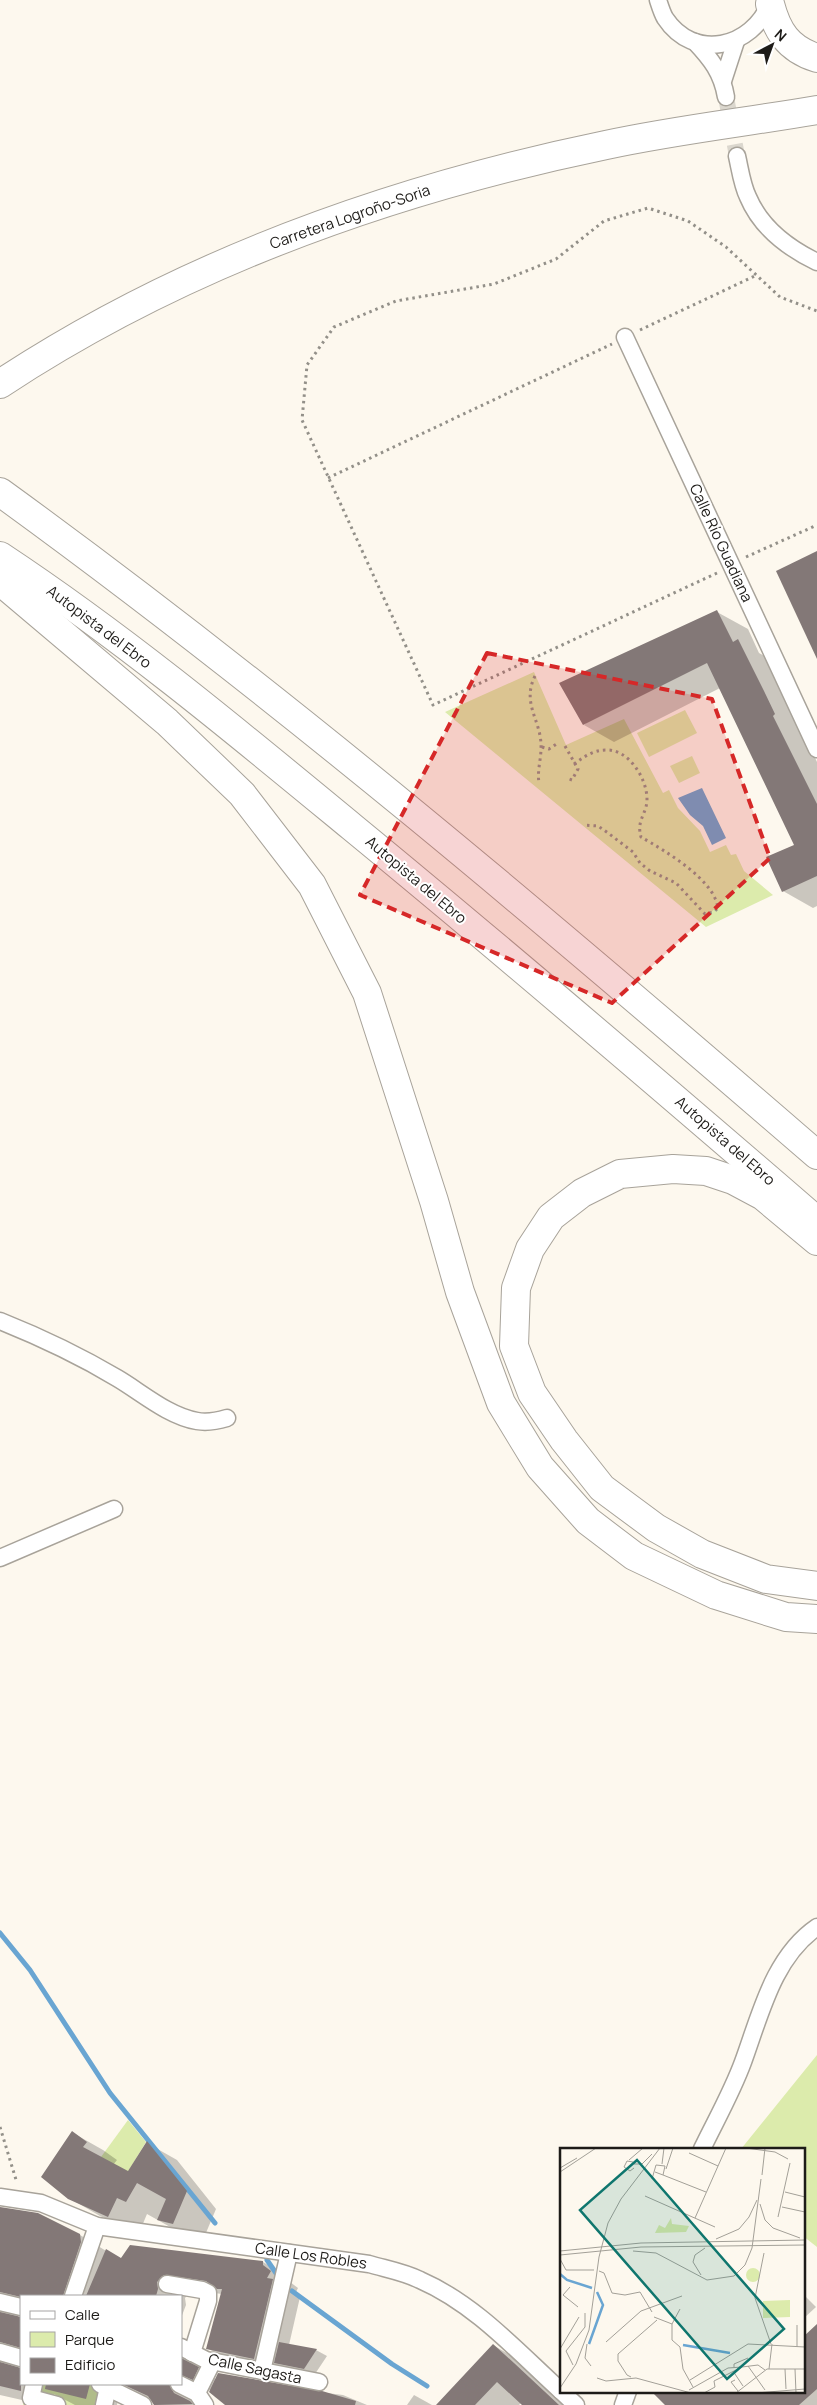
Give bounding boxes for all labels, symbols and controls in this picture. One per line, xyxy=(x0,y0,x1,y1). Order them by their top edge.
north arrow xyxy=(747,20,797,70)
text: N xyxy=(771,24,791,45)
street label: Carretera Logroño-Soria xyxy=(267,179,433,254)
street label: Calle Río Guadiana xyxy=(685,480,758,605)
street label: Autopista del Ebro xyxy=(43,580,156,673)
street label: Autopista del Ebro xyxy=(361,831,472,928)
street label: Autopista del Ebro xyxy=(671,1091,780,1190)
inset map xyxy=(560,2148,804,2392)
street label: Calle Los Robles xyxy=(254,2237,368,2274)
legend xyxy=(20,2295,182,2385)
text: Calle xyxy=(65,2304,100,2325)
text: Parque xyxy=(65,2329,114,2350)
street label: Calle Sagasta xyxy=(207,2348,304,2389)
text: Edificio xyxy=(65,2354,116,2375)

